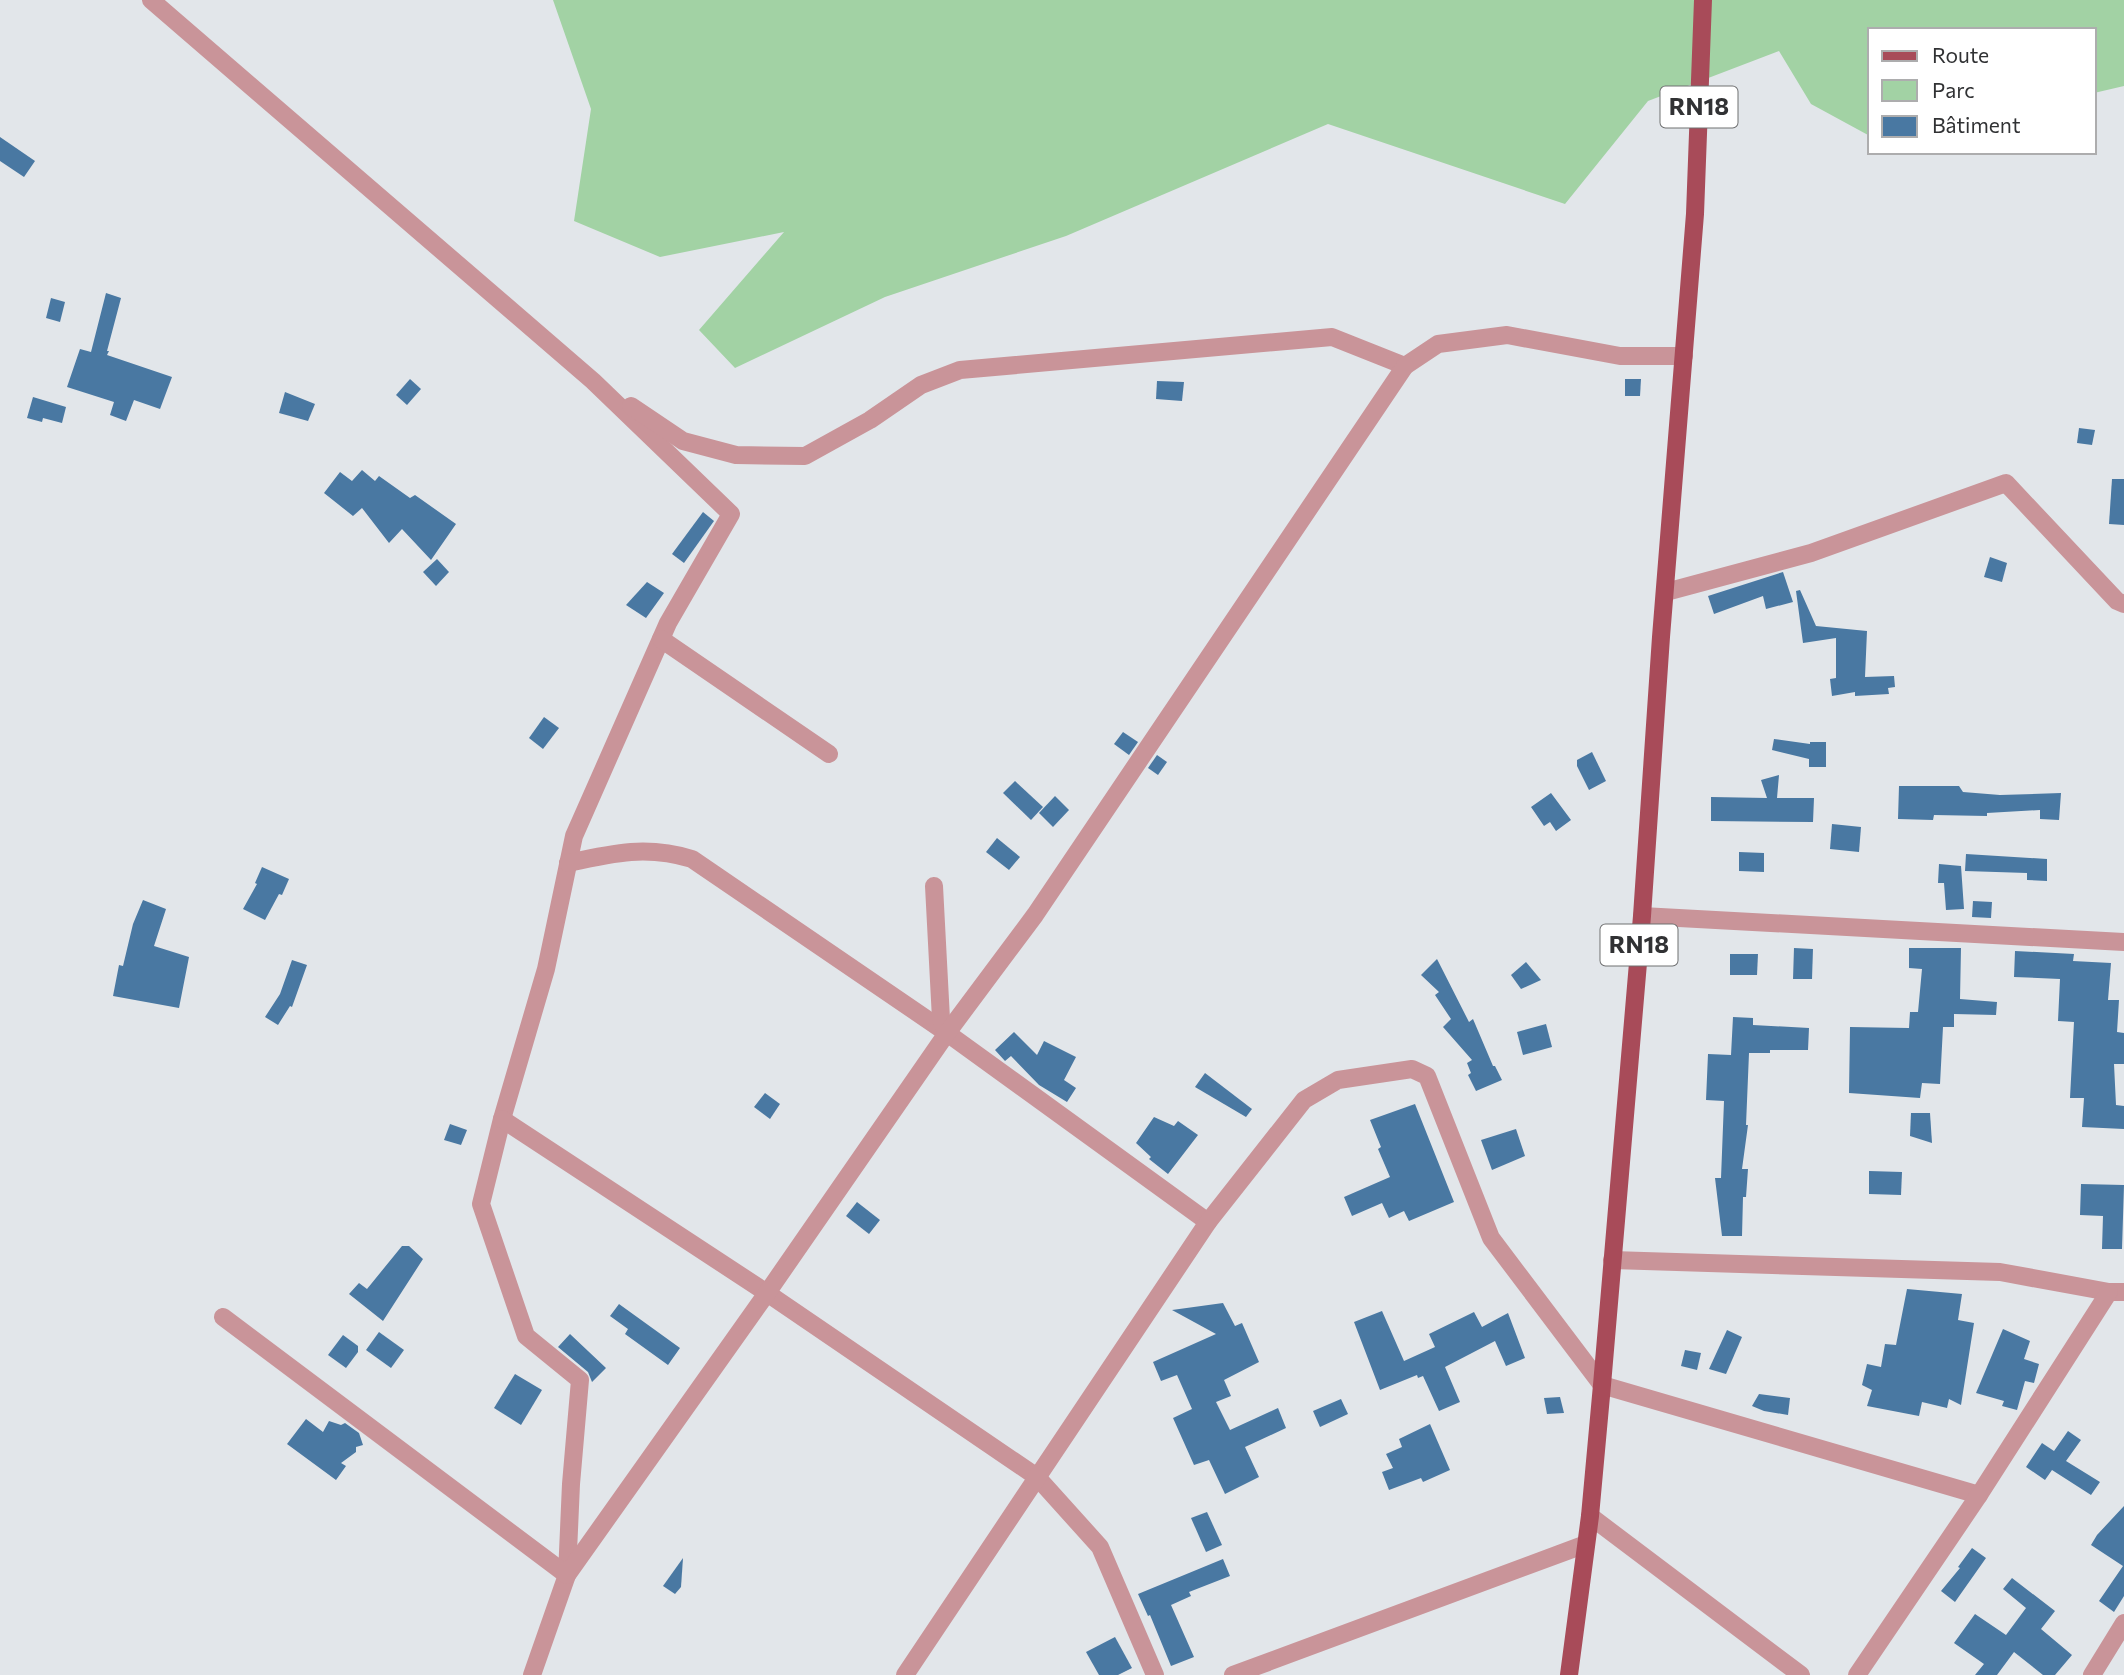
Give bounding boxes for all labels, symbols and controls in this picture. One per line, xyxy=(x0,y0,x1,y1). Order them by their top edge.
legend xyxy=(1868,28,2096,154)
text: Route xyxy=(1932,42,1989,67)
text: Parc xyxy=(1932,77,1975,102)
road number: RN18 xyxy=(1660,86,1738,128)
text: Bâtiment xyxy=(1932,112,2021,137)
road number: RN18 xyxy=(1600,925,1678,965)

